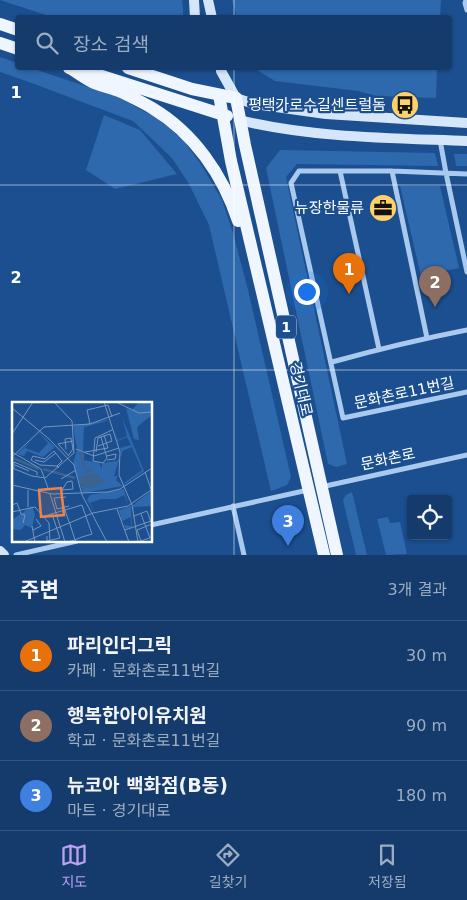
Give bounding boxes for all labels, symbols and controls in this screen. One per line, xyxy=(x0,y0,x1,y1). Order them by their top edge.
search box xyxy=(15,15,452,70)
icon: search xyxy=(33,29,61,57)
text: 장소 검색 xyxy=(73,33,149,55)
text: 1 xyxy=(10,83,22,102)
bus stop icon: 평택가로수길센트럴돔 xyxy=(390,90,420,120)
place label: 평택가로수길센트럴돔 xyxy=(248,96,386,114)
office icon: 뉴장한물류 xyxy=(368,193,398,223)
place label: 뉴장한물류 xyxy=(295,199,364,217)
pin: 1 xyxy=(333,253,365,294)
pin: 2 xyxy=(419,266,451,307)
text: 2 xyxy=(10,268,22,287)
your location xyxy=(294,279,320,305)
road number: 1 xyxy=(276,316,296,338)
street label: 경기대로 xyxy=(286,360,316,418)
street label: 문화촌로11번길 xyxy=(352,374,456,412)
inset map xyxy=(12,402,152,542)
street label: 문화촌로 xyxy=(359,444,417,474)
map controls xyxy=(407,495,452,540)
button: locate xyxy=(407,495,452,540)
pin: 3 xyxy=(272,505,304,546)
text: 주변 xyxy=(20,578,59,602)
text: 3개 결과 xyxy=(388,580,447,599)
text: 파리인더그릭 xyxy=(67,634,172,656)
text: 1 xyxy=(30,646,42,665)
text: 30 m xyxy=(406,646,447,665)
text: 카페 · 문화촌로11번길 xyxy=(67,661,220,680)
text: 행복한아이유치원 xyxy=(67,704,207,726)
text: 2 xyxy=(30,716,42,735)
text: 90 m xyxy=(406,716,447,735)
text: 학교 · 문화촌로11번길 xyxy=(67,731,220,750)
text: 뉴코아 백화점(B동) xyxy=(67,774,228,796)
text: 3 xyxy=(30,786,42,805)
text: 180 m xyxy=(396,786,447,805)
text: 마트 · 경기대로 xyxy=(67,801,171,820)
tab: 지도 xyxy=(60,841,88,891)
tab: 길찾기 xyxy=(209,841,247,891)
tab: 저장됨 xyxy=(368,841,407,891)

